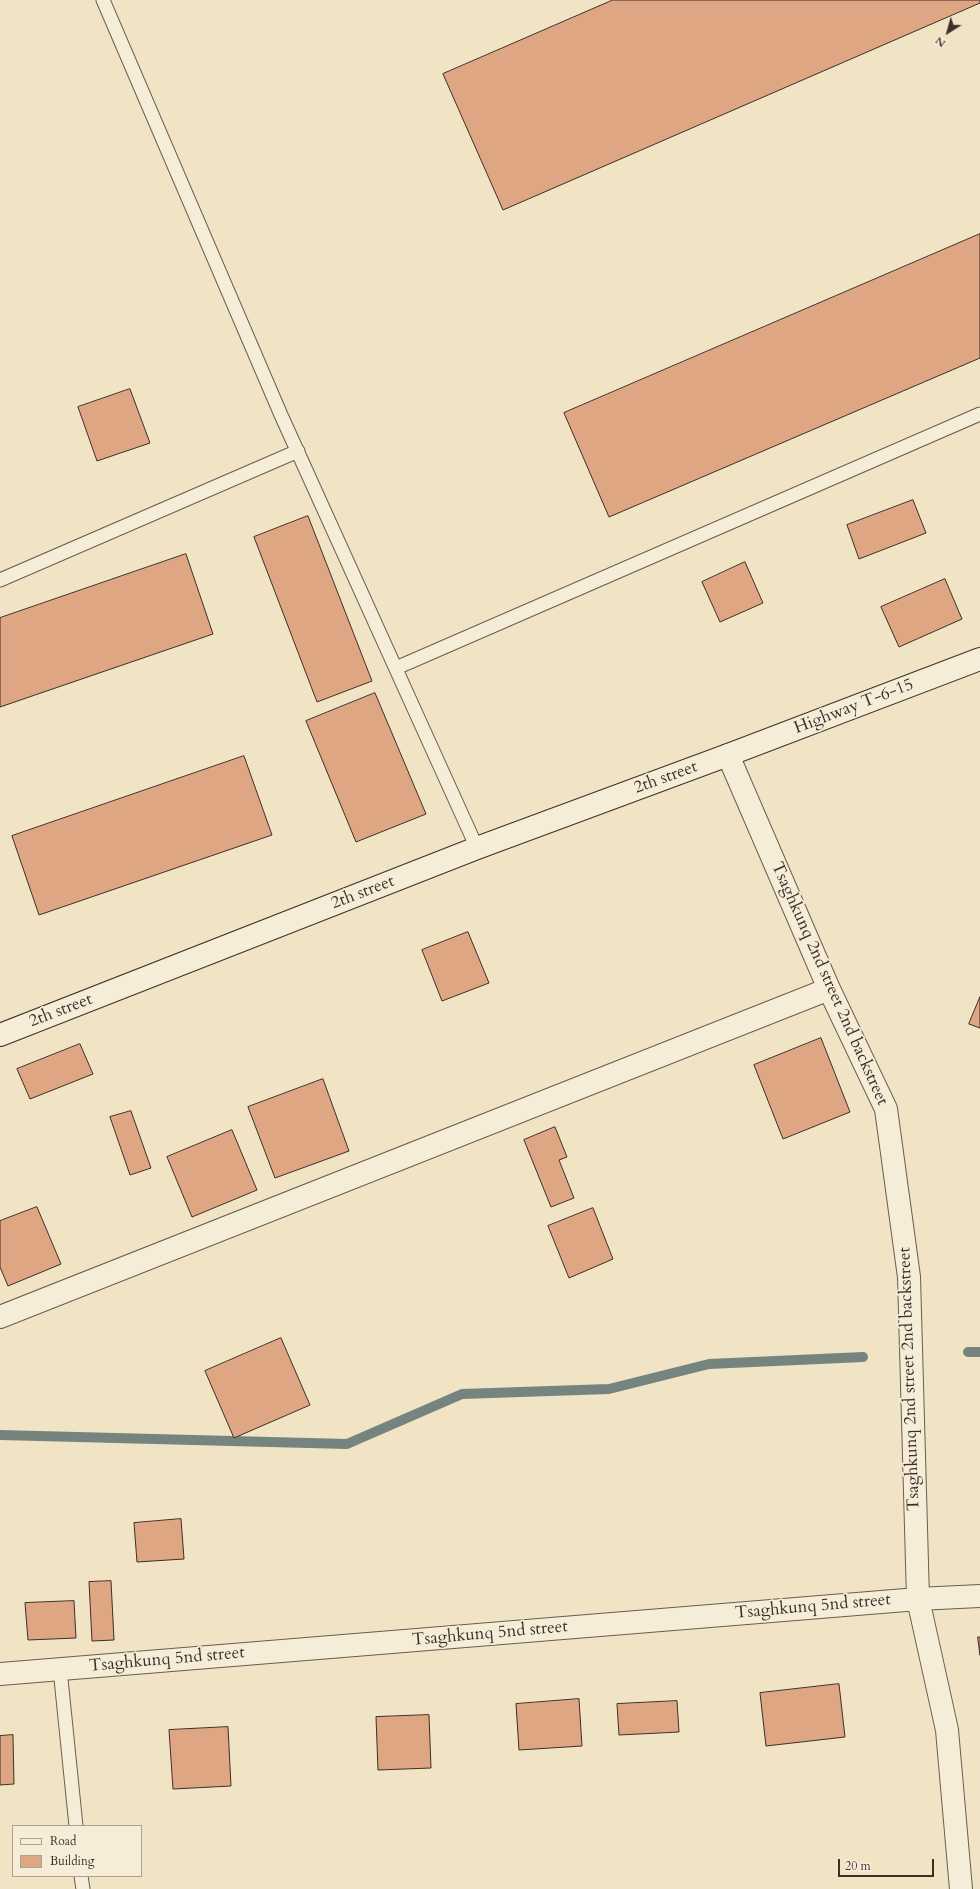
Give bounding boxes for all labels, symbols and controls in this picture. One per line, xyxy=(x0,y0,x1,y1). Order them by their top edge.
north arrow xyxy=(928,12,968,52)
text: N xyxy=(932,33,949,51)
street label: Highway T-6-15 xyxy=(791,675,917,739)
street label: 2th street xyxy=(631,757,701,799)
street label: Tsaghkunq 2nd street 2nd backstreet xyxy=(766,859,892,1109)
street label: 2th street xyxy=(329,872,397,914)
street label: 2th street xyxy=(27,990,95,1032)
street label: Tsaghkunq 2nd street 2nd backstreet xyxy=(895,1247,925,1511)
street label: Tsaghkunq 5nd street xyxy=(734,1590,892,1624)
street label: Tsaghkunq 5nd street xyxy=(411,1617,569,1651)
street label: Tsaghkunq 5nd street xyxy=(88,1643,246,1677)
legend xyxy=(12,1825,142,1877)
text: Road xyxy=(50,1833,76,1849)
scale bar xyxy=(840,1851,936,1877)
text: Building xyxy=(50,1853,94,1869)
text: 20 m xyxy=(845,1858,871,1874)

